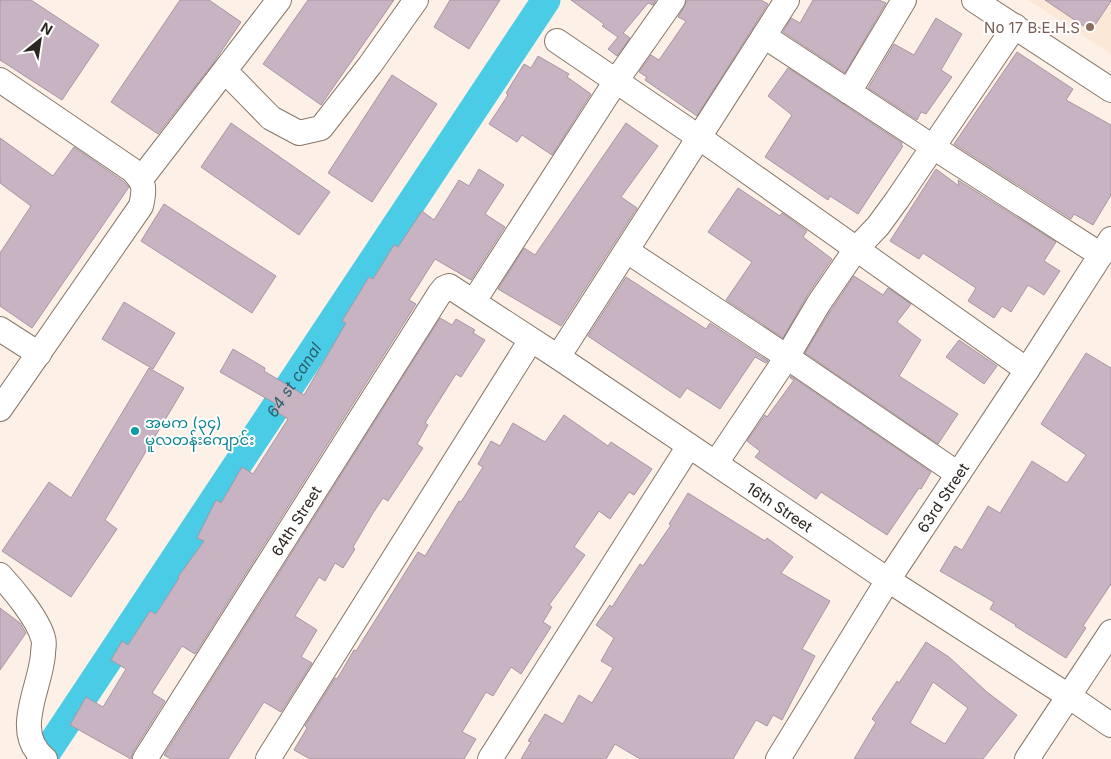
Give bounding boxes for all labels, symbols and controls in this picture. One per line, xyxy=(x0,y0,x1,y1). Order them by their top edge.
north arrow xyxy=(15,15,65,65)
text: N xyxy=(38,18,56,38)
place label: No 17 B.E.H.S xyxy=(984,18,1080,37)
marker: No 17 B.E.H.S xyxy=(1084,21,1096,33)
water label: 64 st canal xyxy=(262,339,326,421)
place label: အမက (၃၄) မူလတန်းကျောင်း xyxy=(145,413,254,452)
marker: အမက (၃၄) မူလတန်းကျောင်း xyxy=(129,425,141,437)
street label: 63rd Street xyxy=(913,459,973,536)
street label: 16th Street xyxy=(743,478,817,536)
street label: 64th Street xyxy=(267,482,325,559)

